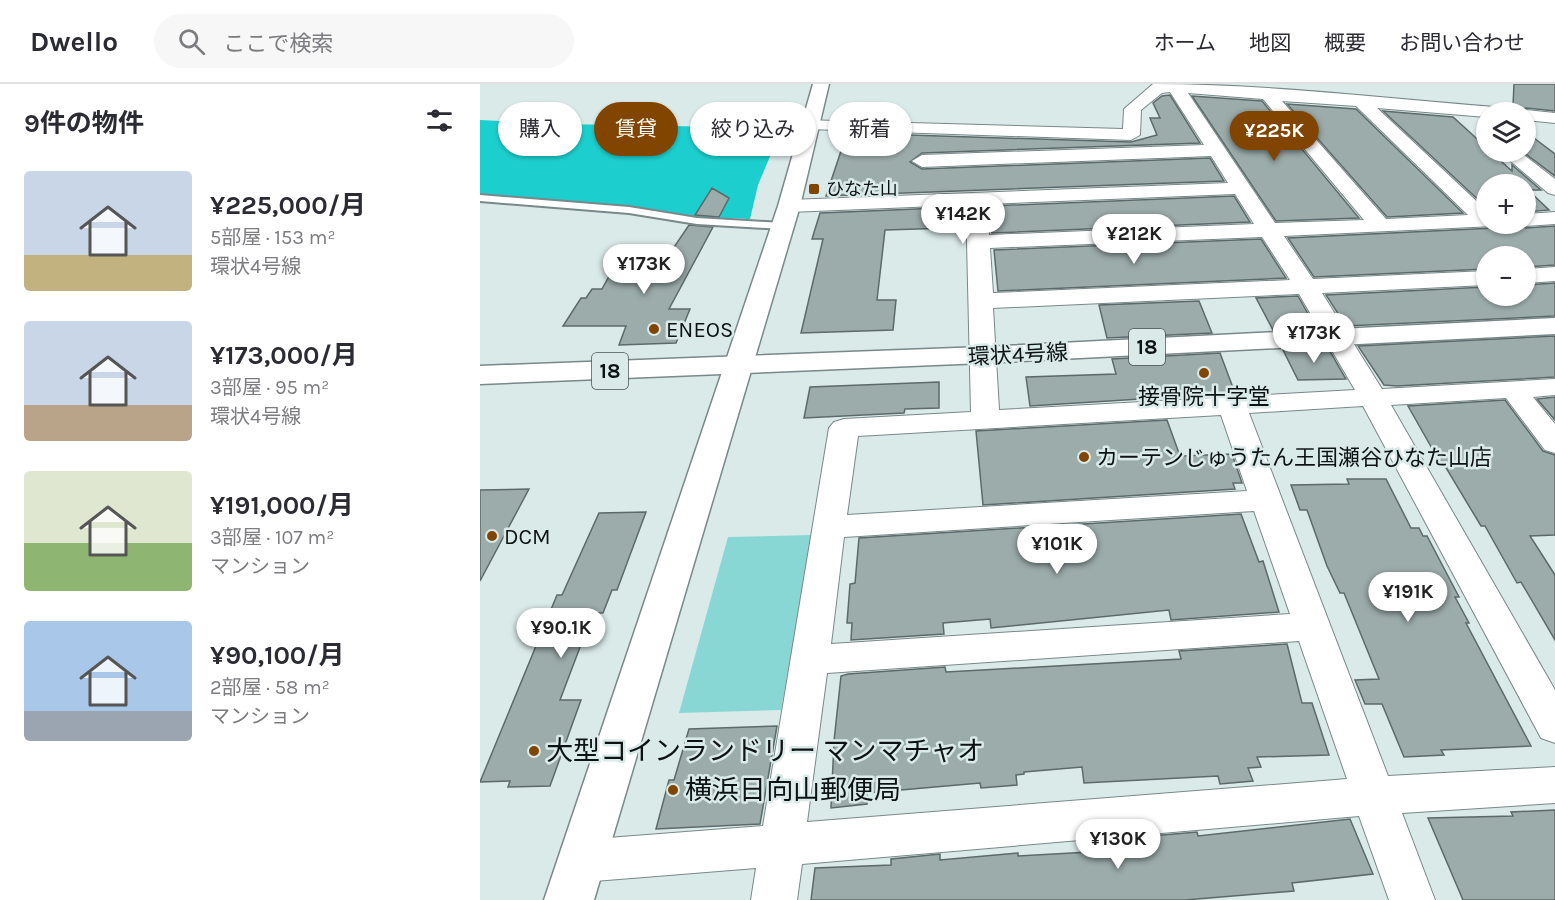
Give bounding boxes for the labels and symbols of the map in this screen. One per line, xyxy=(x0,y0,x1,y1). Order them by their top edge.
pin: ¥225K xyxy=(1232,111,1316,162)
place label: ひなた山 xyxy=(826,178,898,200)
marker: ひなた山 xyxy=(807,182,821,196)
pin: ¥142K xyxy=(921,194,1005,245)
pin: ¥212K xyxy=(1092,214,1176,265)
pin: ¥173K xyxy=(602,244,686,295)
pin: ¥173K xyxy=(1272,313,1356,364)
place label: ENEOS xyxy=(666,317,733,343)
marker: ENEOS xyxy=(647,322,661,336)
road number: 18 xyxy=(1129,329,1165,365)
street label: 環状4号線 xyxy=(967,339,1069,371)
road number: 18 xyxy=(592,353,628,389)
marker: 接骨院十字堂 xyxy=(1197,366,1211,380)
place label: 接骨院十字堂 xyxy=(1138,384,1270,410)
place label: カーテンじゅうたん王国瀬谷ひなた山店 xyxy=(1096,445,1492,471)
marker: カーテンじゅうたん王国瀬谷ひなた山店 xyxy=(1077,450,1091,464)
place label: DCM xyxy=(504,524,551,550)
pin: ¥101K xyxy=(1015,524,1099,575)
marker: DCM xyxy=(485,529,499,543)
pin: ¥191K xyxy=(1366,572,1450,623)
pin: ¥90.1K xyxy=(512,608,610,659)
place label: 大型コインランドリー マンマチャオ xyxy=(546,735,984,767)
marker: 大型コインランドリー マンマチャオ xyxy=(527,744,541,758)
place label: 横浜日向山郵便局 xyxy=(685,774,901,806)
marker: 横浜日向山郵便局 xyxy=(666,783,680,797)
pin: ¥130K xyxy=(1076,819,1160,870)

